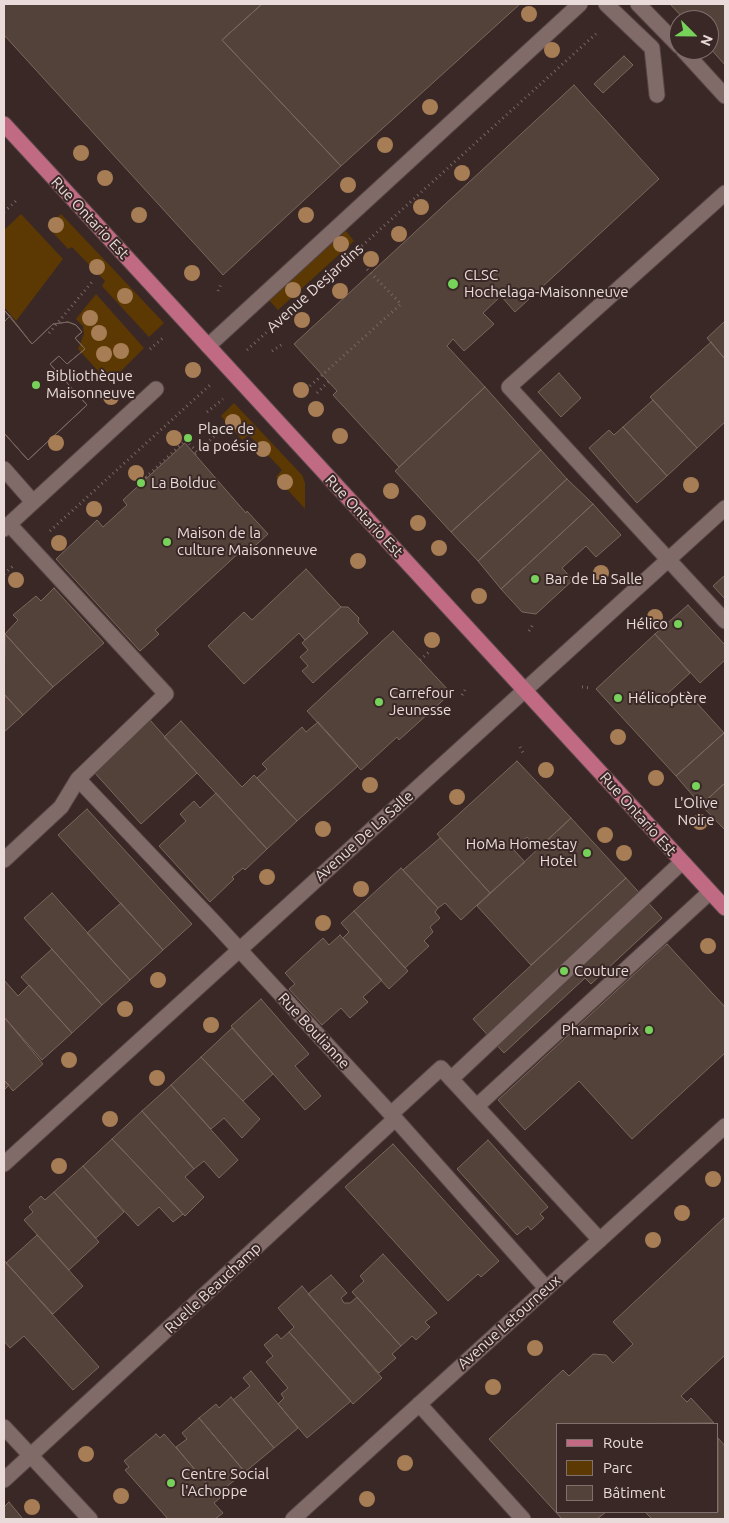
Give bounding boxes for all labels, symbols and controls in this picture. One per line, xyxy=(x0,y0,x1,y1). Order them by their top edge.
north arrow xyxy=(669,10,719,60)
text: N xyxy=(697,33,716,48)
street label: Rue Ontario Est xyxy=(47,173,133,263)
street label: Avenue Desjardins xyxy=(263,240,367,336)
place label: CLSC Hochelaga-Maisonneuve xyxy=(464,266,629,301)
marker: CLSC Hochelaga-Maisonneuve xyxy=(446,277,460,291)
place label: Bibliothèque Maisonneuve xyxy=(46,367,135,402)
marker: Bibliothèque Maisonneuve xyxy=(30,379,42,391)
place label: Place de la poésie xyxy=(198,420,257,455)
marker: Place de la poésie xyxy=(182,432,194,444)
street label: Rue Ontario Est xyxy=(321,471,407,561)
place label: La Bolduc xyxy=(151,474,216,492)
marker: La Bolduc xyxy=(135,477,147,489)
place label: Maison de la culture Maisonneuve xyxy=(177,524,318,559)
marker: Maison de la culture Maisonneuve xyxy=(161,536,173,548)
place label: Bar de La Salle xyxy=(545,570,642,588)
marker: Bar de La Salle xyxy=(529,573,541,585)
place label: Hélico xyxy=(626,615,668,633)
marker: Hélico xyxy=(672,618,684,630)
place label: Carrefour Jeunesse xyxy=(389,684,454,719)
place label: Hélicoptère xyxy=(628,689,707,707)
marker: Hélicoptère xyxy=(612,692,624,704)
marker: Carrefour Jeunesse xyxy=(373,696,385,708)
street label: Rue Ontario Est xyxy=(596,769,680,859)
marker: L'Olive Noire xyxy=(690,780,702,792)
street label: Avenue De La Salle xyxy=(311,787,417,885)
place label: L'Olive Noire xyxy=(674,794,718,829)
place label: HoMa Homestay Hotel xyxy=(466,835,577,870)
marker: HoMa Homestay Hotel xyxy=(581,847,593,859)
place label: Couture xyxy=(574,962,629,980)
marker: Couture xyxy=(558,965,570,977)
street label: Rue Boulianne xyxy=(274,989,354,1073)
place label: Pharmaprix xyxy=(562,1021,639,1039)
marker: Pharmaprix xyxy=(643,1024,655,1036)
street label: Ruelle Beauchamp xyxy=(161,1239,265,1337)
street label: Avenue Letourneux xyxy=(454,1271,564,1373)
legend xyxy=(556,1423,719,1513)
text: Route xyxy=(603,1434,644,1451)
text: Parc xyxy=(603,1459,632,1476)
place label: Centre Social l'Achoppe xyxy=(181,1465,269,1500)
marker: Centre Social l'Achoppe xyxy=(165,1477,177,1489)
text: Bâtiment xyxy=(603,1484,665,1501)

